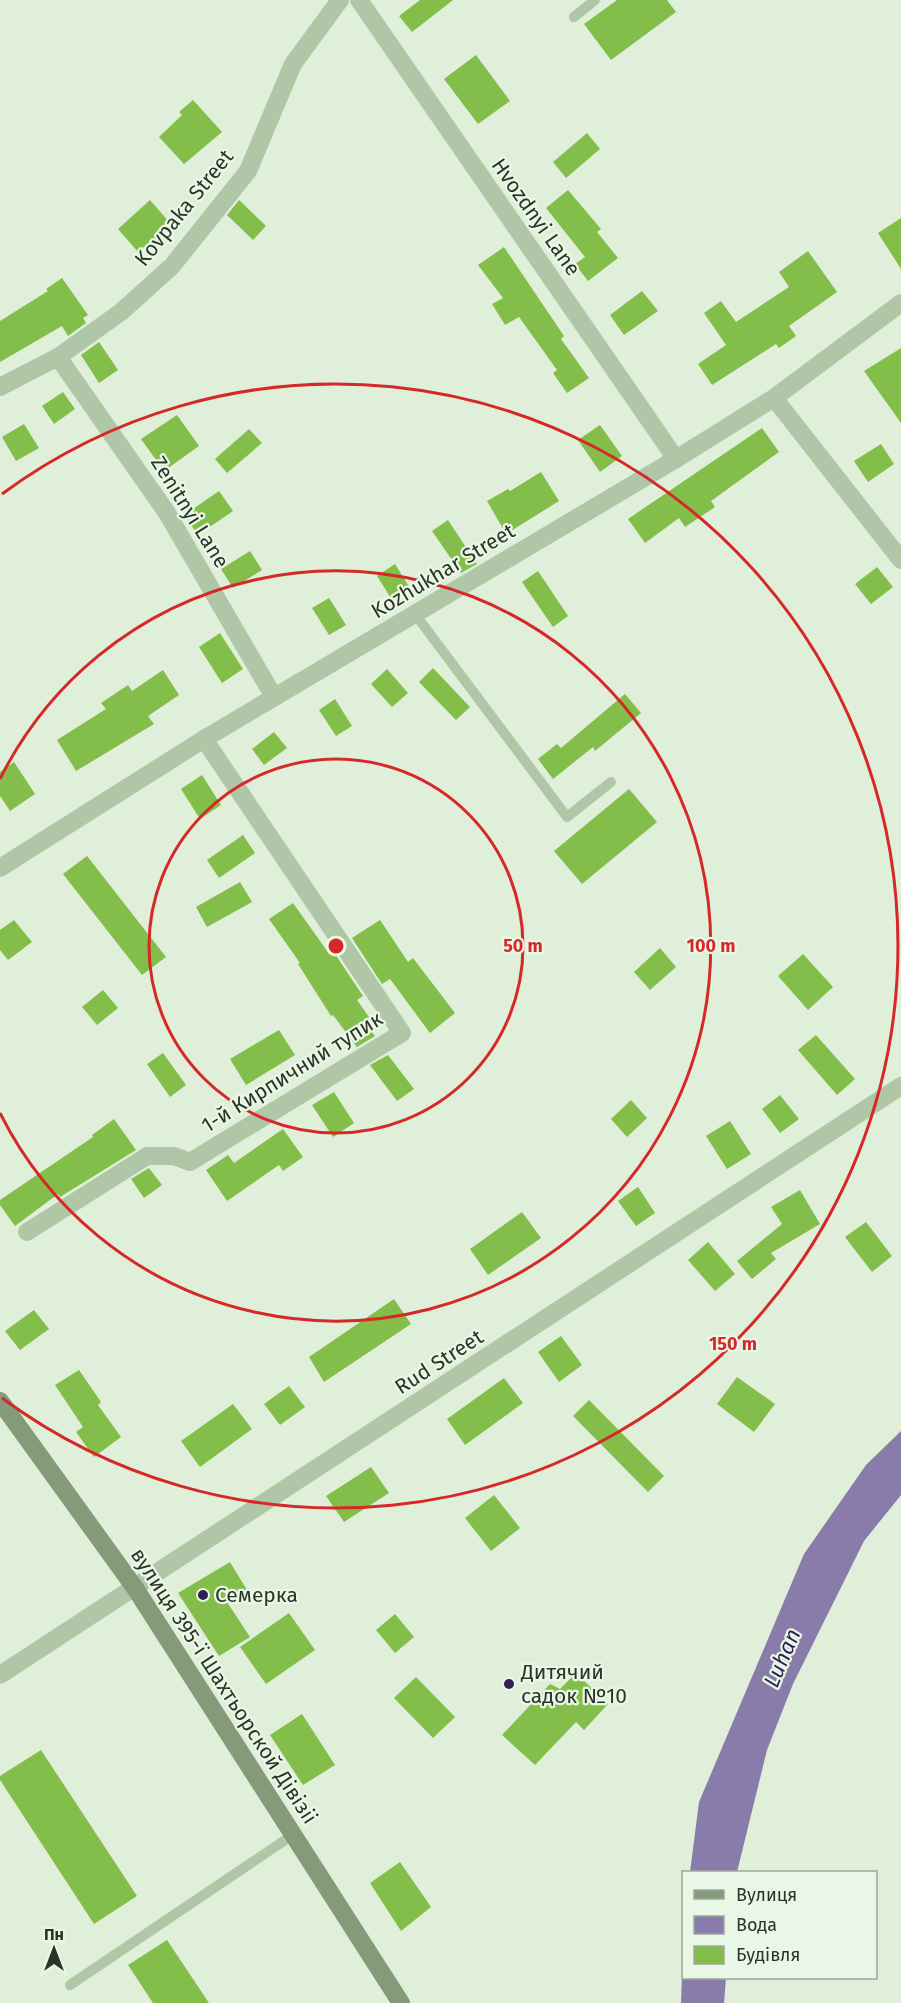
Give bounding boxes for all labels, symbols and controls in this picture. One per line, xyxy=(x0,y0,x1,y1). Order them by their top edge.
street label: Kovpaka Street xyxy=(129,144,239,272)
street label: Hvozdnyi Lane xyxy=(486,153,586,281)
street label: Zenitnyi Lane xyxy=(145,451,235,573)
street label: Kozhukhar Street xyxy=(366,518,520,624)
text: 50 m xyxy=(503,935,543,957)
text: 100 m xyxy=(687,935,735,957)
centre of rings xyxy=(326,936,346,956)
street label: 1-й Кирпичний тупик xyxy=(197,1006,387,1138)
street label: Rud Street xyxy=(390,1324,488,1400)
text: 150 m xyxy=(709,1333,757,1355)
street label: вулиця 395-ї Шахтьорской Дівізіі xyxy=(125,1543,323,1829)
place label: Семерка xyxy=(215,1582,298,1608)
marker: Семерка xyxy=(196,1588,210,1602)
water label: Luhan xyxy=(758,1625,806,1691)
place label: Дитячий садок №10 xyxy=(520,1659,627,1709)
marker: Дитячий садок №10 xyxy=(502,1677,516,1691)
legend xyxy=(682,1871,877,1979)
text: Вулиця xyxy=(736,1884,797,1906)
text: Вода xyxy=(736,1914,777,1936)
north arrow xyxy=(24,1919,84,1979)
text: Пн xyxy=(44,1925,64,1944)
text: Будівля xyxy=(736,1944,800,1966)

